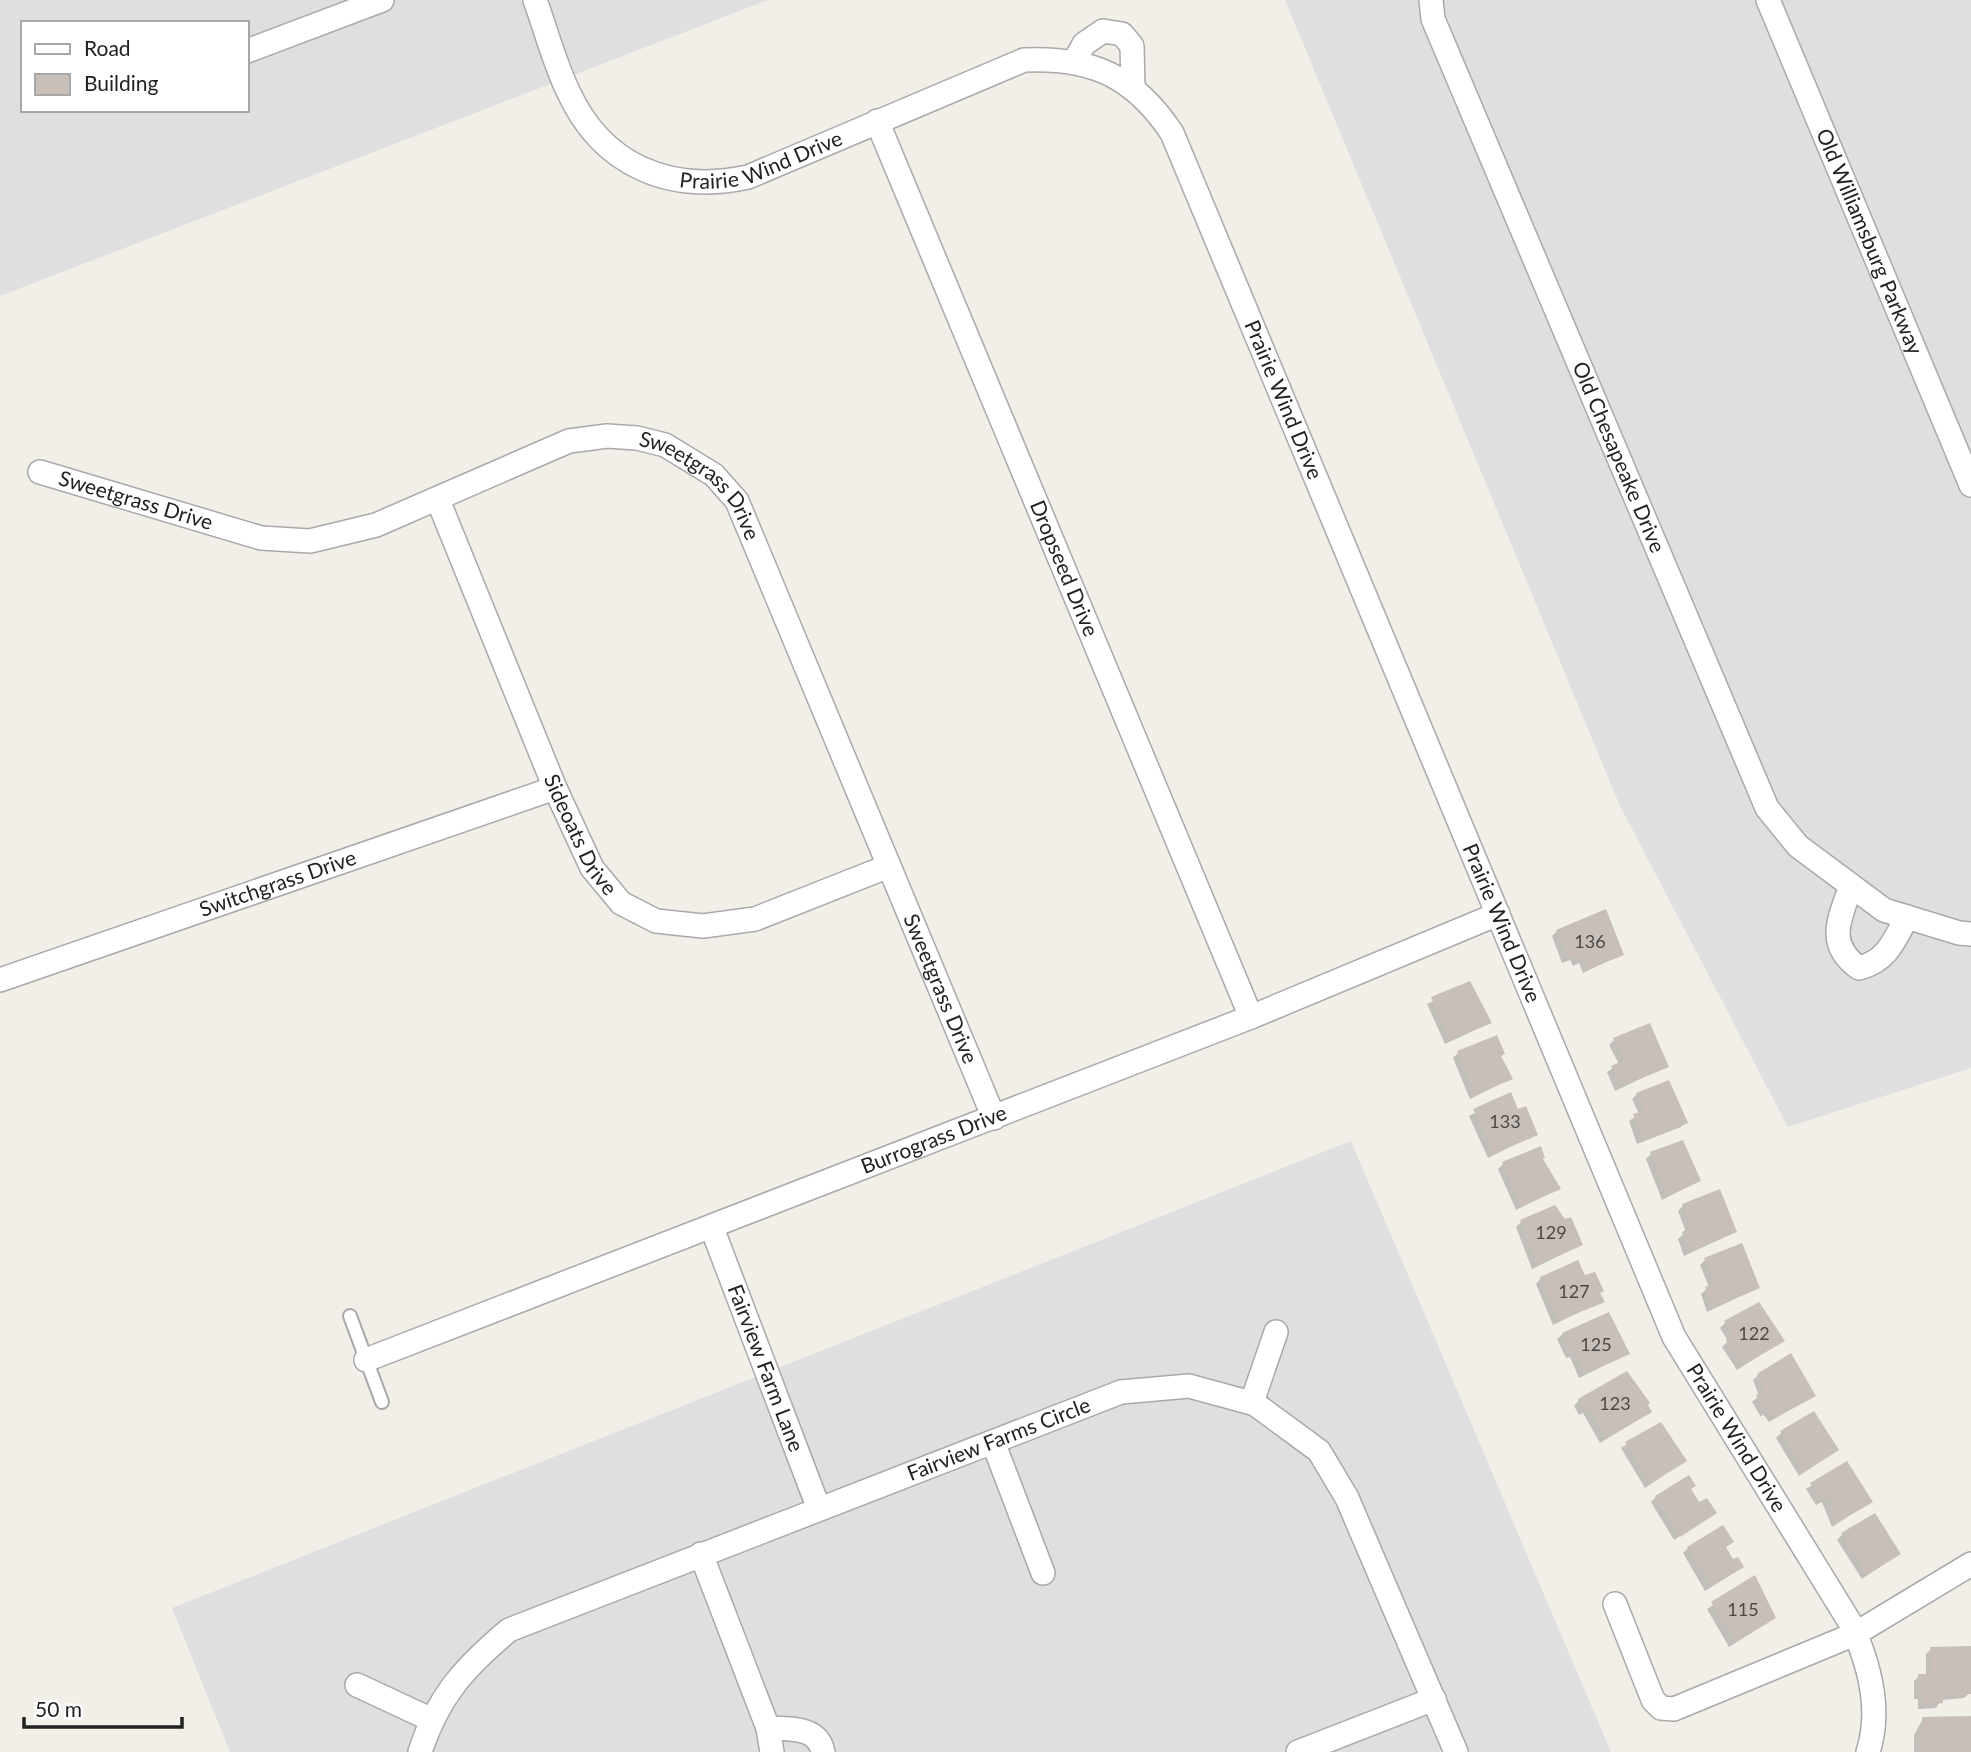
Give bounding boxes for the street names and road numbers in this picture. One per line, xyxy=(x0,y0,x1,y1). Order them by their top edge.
street label: Old Williamsburg Parkway xyxy=(1812,124,1929,358)
street label: Prairie Wind Drive xyxy=(678,125,846,193)
street label: Prairie Wind Drive xyxy=(1240,316,1329,483)
street label: Old Chesapeake Drive xyxy=(1568,357,1671,556)
street label: Sweetgrass Drive xyxy=(637,425,766,543)
street label: Sweetgrass Drive xyxy=(56,464,216,534)
street label: Dropseed Drive xyxy=(1026,496,1105,640)
street label: Sideoats Drive xyxy=(540,770,623,899)
street label: Prairie Wind Drive xyxy=(1459,839,1547,1006)
street label: Switchgrass Drive xyxy=(196,844,359,921)
street label: Sweetgrass Drive xyxy=(899,910,984,1067)
street label: Burrograss Drive xyxy=(857,1099,1010,1178)
street label: Fairview Farm Lane xyxy=(724,1280,810,1455)
street label: Prairie Wind Drive xyxy=(1682,1358,1793,1516)
street label: Fairview Farms Circle xyxy=(903,1391,1093,1485)

